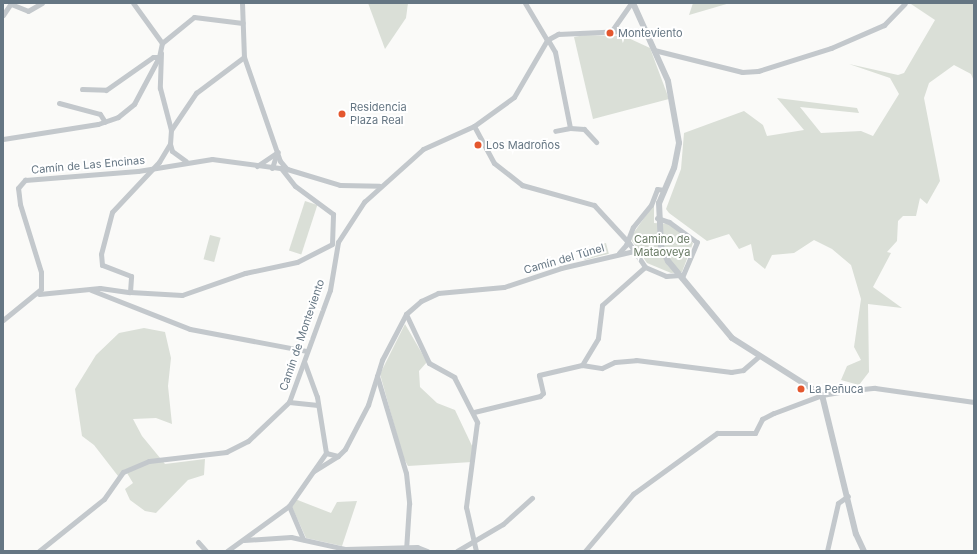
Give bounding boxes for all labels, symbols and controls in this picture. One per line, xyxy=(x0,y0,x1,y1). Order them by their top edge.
place label: Monteviento xyxy=(618,26,683,40)
marker: Monteviento xyxy=(605,28,615,38)
place label: Residencia Plaza Real xyxy=(350,101,407,127)
marker: Residencia Plaza Real xyxy=(337,109,347,119)
place label: Los Madroños xyxy=(486,138,560,152)
marker: Los Madroños xyxy=(473,140,483,150)
street label: Camín de Las Encinas xyxy=(31,153,145,177)
park label: Camino de Mataoveya xyxy=(634,233,690,259)
street label: Camín del Túnel xyxy=(522,241,606,277)
street label: Camín de Monteviento xyxy=(277,278,327,392)
place label: La Peñuca xyxy=(809,382,863,396)
marker: La Peñuca xyxy=(796,384,806,394)

